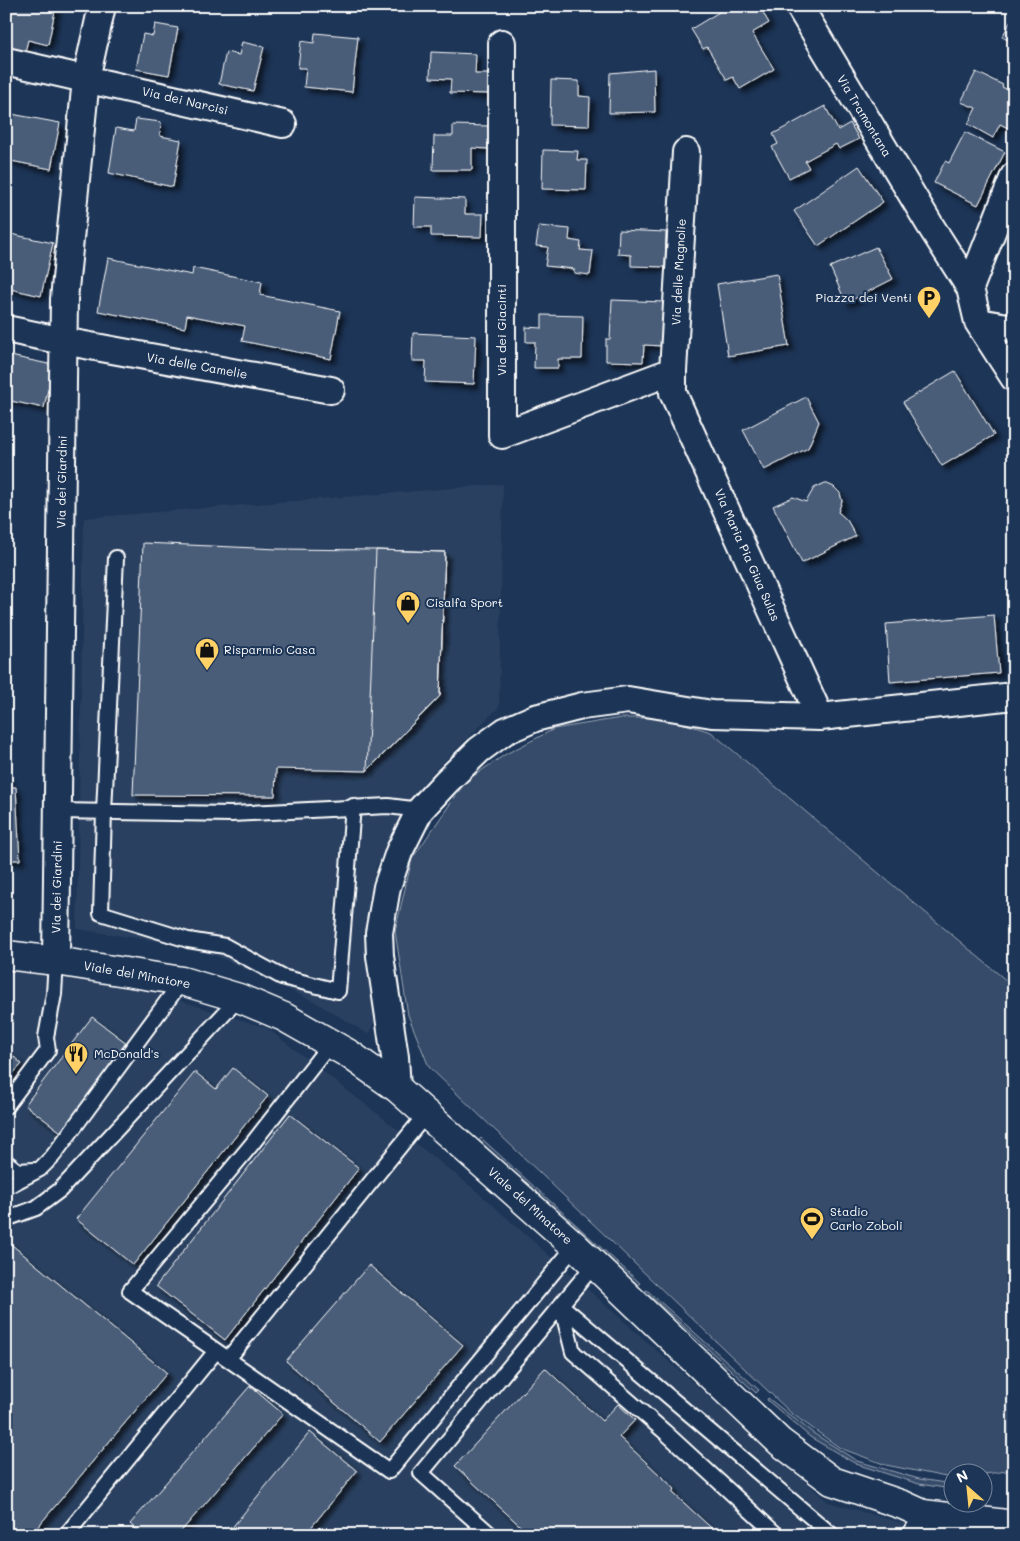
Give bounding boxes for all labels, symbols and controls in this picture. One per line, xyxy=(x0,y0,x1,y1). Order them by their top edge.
street label: Via Tramontana xyxy=(834,71,896,160)
street label: Via dei Narcisi xyxy=(141,82,230,118)
street label: Via delle Magnolie xyxy=(667,218,689,326)
street label: Via dei Giacinti xyxy=(493,284,509,376)
parking icon: Piazza dei Venti xyxy=(916,285,942,319)
place label: Piazza dei Venti xyxy=(816,289,912,305)
street label: Via delle Camelie xyxy=(145,348,249,382)
street label: Via dei Giardini xyxy=(52,435,70,529)
street label: Via Maria Pia Giua Sulas xyxy=(711,486,784,623)
shop icon: Cisalfa Sport xyxy=(395,590,421,624)
place label: Cisalfa Sport xyxy=(426,594,503,610)
shop icon: Risparmio Casa xyxy=(194,637,220,671)
place label: Risparmio Casa xyxy=(224,641,316,657)
street label: Via dei Giardini xyxy=(47,840,65,934)
street label: Viale del Minatore xyxy=(82,957,192,991)
restaurant icon: McDonald's xyxy=(63,1041,89,1075)
place label: McDonald's xyxy=(94,1045,159,1061)
street label: Viale del Minatore xyxy=(485,1163,576,1247)
place label: Stadio Carlo Zoboli xyxy=(830,1203,903,1233)
sports icon: Stadio Carlo Zoboli xyxy=(799,1206,825,1240)
north arrow xyxy=(942,1464,992,1514)
text: N xyxy=(953,1465,971,1487)

